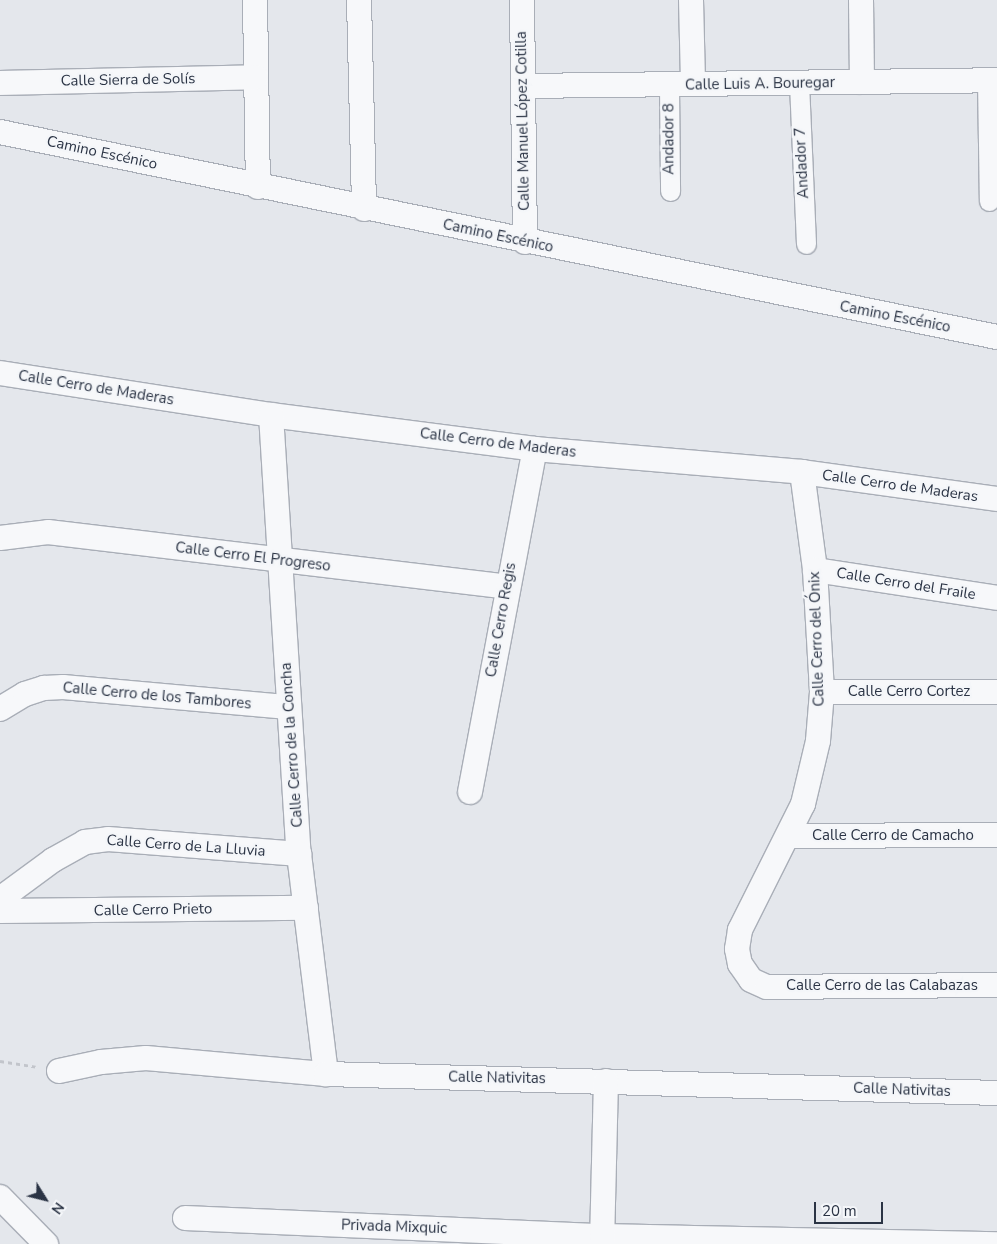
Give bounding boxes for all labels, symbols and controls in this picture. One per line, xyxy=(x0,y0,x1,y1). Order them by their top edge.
street label: Calle Manuel López Cotilla xyxy=(512,31,534,211)
street label: Calle Sierra de Solís xyxy=(60,70,196,90)
street label: Calle Luis A. Bouregar xyxy=(685,74,835,94)
street label: Andador 8 xyxy=(660,103,678,175)
street label: Andador 7 xyxy=(791,127,813,199)
street label: Camino Escénico xyxy=(45,132,159,174)
street label: Camino Escénico xyxy=(441,215,555,257)
street label: Camino Escénico xyxy=(838,297,952,337)
street label: Calle Cerro de Maderas xyxy=(17,367,175,409)
street label: Calle Cerro de Maderas xyxy=(419,424,577,462)
street label: Calle Cerro de Maderas xyxy=(821,466,979,506)
street label: Calle Cerro El Progreso xyxy=(174,539,332,575)
street label: Calle Cerro Regis xyxy=(482,561,520,679)
street label: Calle Cerro del Fraile xyxy=(835,564,977,604)
street label: Calle Cerro del Ónix xyxy=(806,571,828,707)
street label: Calle Cerro de la Concha xyxy=(277,662,307,828)
street label: Calle Cerro de los Tambores xyxy=(62,679,252,713)
street label: Calle Cerro Cortez xyxy=(848,683,970,701)
street label: Calle Cerro de Camacho xyxy=(812,827,974,845)
street label: Calle Cerro de La Lluvia xyxy=(106,831,266,861)
street label: Calle Cerro Prieto xyxy=(94,900,212,920)
street label: Calle Cerro de las Calabazas xyxy=(786,977,978,995)
street label: Calle Nativitas xyxy=(448,1068,546,1088)
street label: Calle Nativitas xyxy=(853,1079,951,1101)
north arrow xyxy=(20,1174,70,1224)
scale bar xyxy=(817,1192,886,1224)
text: N xyxy=(47,1198,68,1218)
text: 20 m xyxy=(822,1201,857,1221)
street label: Privada Mixquic xyxy=(341,1216,447,1238)

